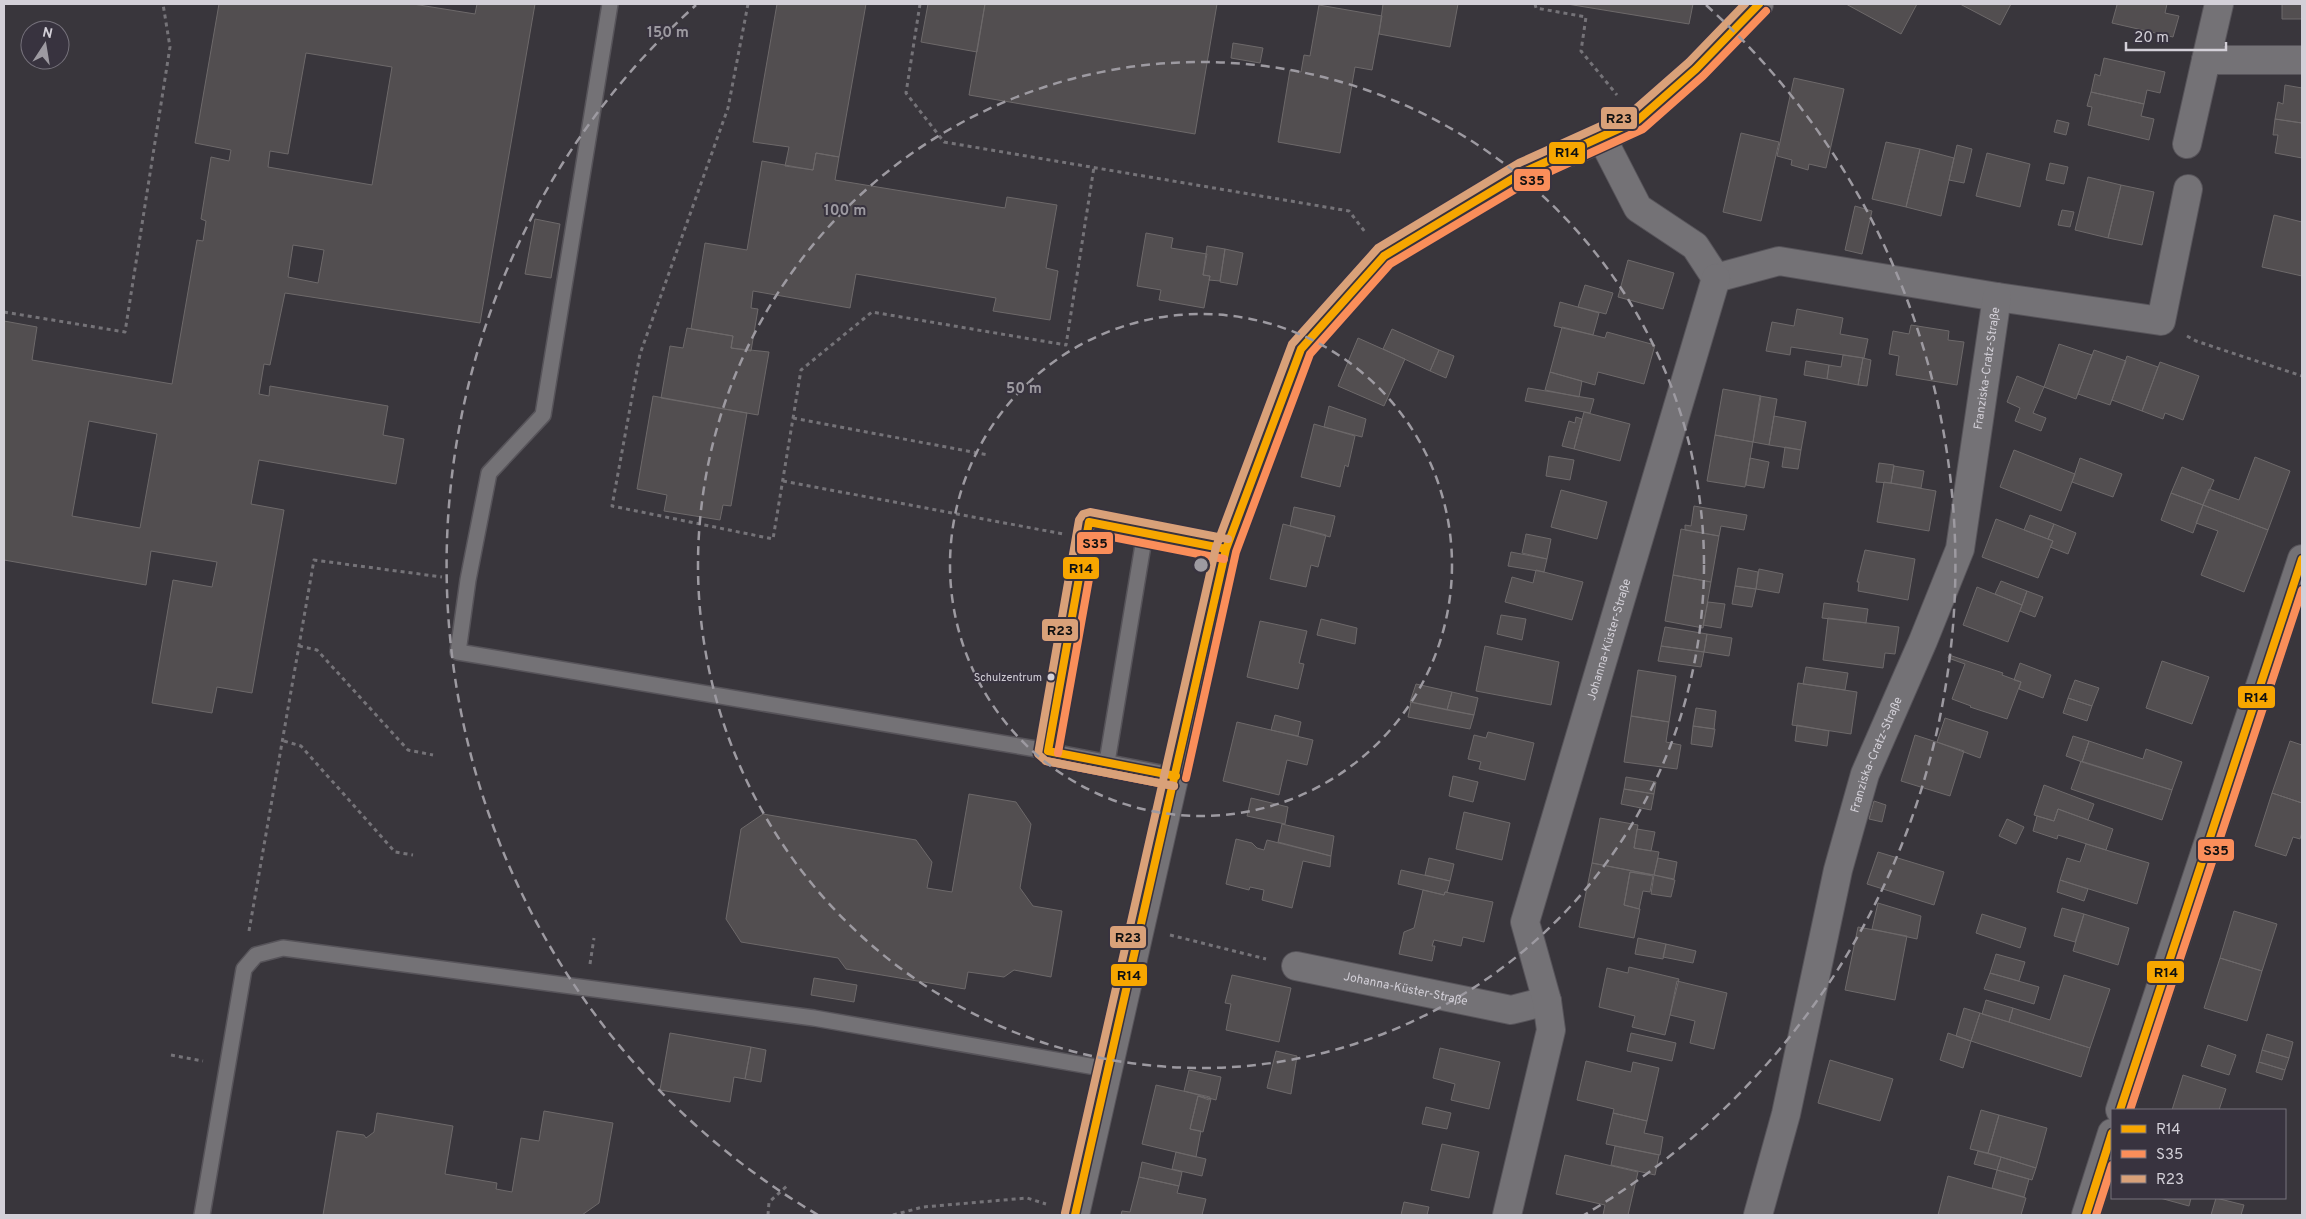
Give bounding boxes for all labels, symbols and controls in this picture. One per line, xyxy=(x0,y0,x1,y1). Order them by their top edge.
north arrow xyxy=(20,20,70,70)
scale bar xyxy=(2126,20,2226,52)
text: N xyxy=(41,24,54,43)
text: 150 m xyxy=(647,24,689,43)
text: 20 m xyxy=(2134,29,2169,48)
line badge: R23 xyxy=(1600,106,1638,130)
text: R23 xyxy=(1606,111,1632,128)
line badge: R14 xyxy=(1548,141,1586,165)
text: R14 xyxy=(1555,145,1579,162)
line badge: S35 xyxy=(1513,168,1551,192)
text: S35 xyxy=(1519,173,1545,190)
text: 100 m xyxy=(824,202,866,221)
street label: Franziska-Cratz-Straße xyxy=(1971,306,2004,431)
text: 50 m xyxy=(1006,380,1042,399)
line badge: S35 xyxy=(1076,531,1114,555)
text: S35 xyxy=(1082,536,1108,553)
line badge: R14 xyxy=(1062,556,1100,580)
centre of rings xyxy=(1192,556,1210,574)
text: R14 xyxy=(1069,561,1093,578)
street label: Johanna-Küster-Straße xyxy=(1584,577,1635,703)
line badge: R23 xyxy=(1041,618,1079,642)
text: R23 xyxy=(1047,623,1073,640)
place label: Schulzentrum xyxy=(974,671,1042,685)
marker: Schulzentrum xyxy=(1046,672,1056,682)
line badge: R14 xyxy=(2237,685,2276,709)
text: R14 xyxy=(2244,690,2268,707)
street label: Franziska-Cratz-Straße xyxy=(1847,694,1907,815)
line badge: S35 xyxy=(2197,838,2235,862)
text: S35 xyxy=(2203,843,2229,860)
line badge: R23 xyxy=(1109,925,1147,949)
text: R23 xyxy=(1115,930,1141,947)
line badge: R14 xyxy=(2146,960,2185,984)
line badge: R14 xyxy=(1110,963,1148,987)
text: R14 xyxy=(2154,965,2178,982)
text: R14 xyxy=(1117,968,1141,985)
street label: Johanna-Küster-Straße xyxy=(1342,969,1469,1010)
legend xyxy=(2111,1109,2286,1199)
text: R14 xyxy=(2156,1121,2181,1140)
text: S35 xyxy=(2156,1146,2183,1165)
text: R23 xyxy=(2156,1171,2184,1190)

